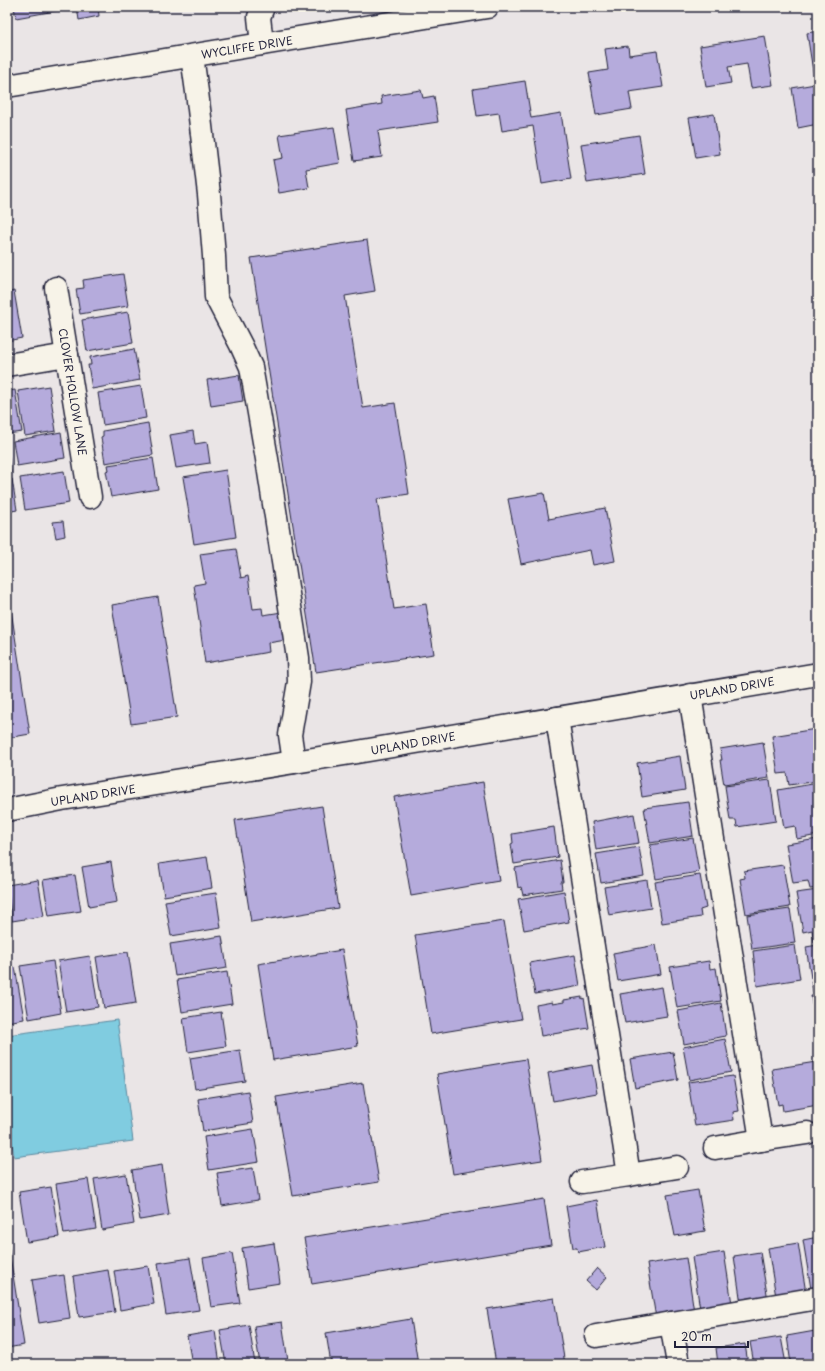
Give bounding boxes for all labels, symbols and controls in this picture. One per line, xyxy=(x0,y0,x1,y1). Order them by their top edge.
street label: WYCLIFFE DRIVE xyxy=(200,31,294,63)
street label: CLOVER HOLLOW LANE xyxy=(55,327,91,457)
street label: UPLAND DRIVE xyxy=(688,672,776,704)
street label: UPLAND DRIVE xyxy=(369,727,457,759)
street label: UPLAND DRIVE xyxy=(49,780,137,810)
scale bar xyxy=(675,1323,748,1349)
text: 20 m xyxy=(681,1327,712,1345)

